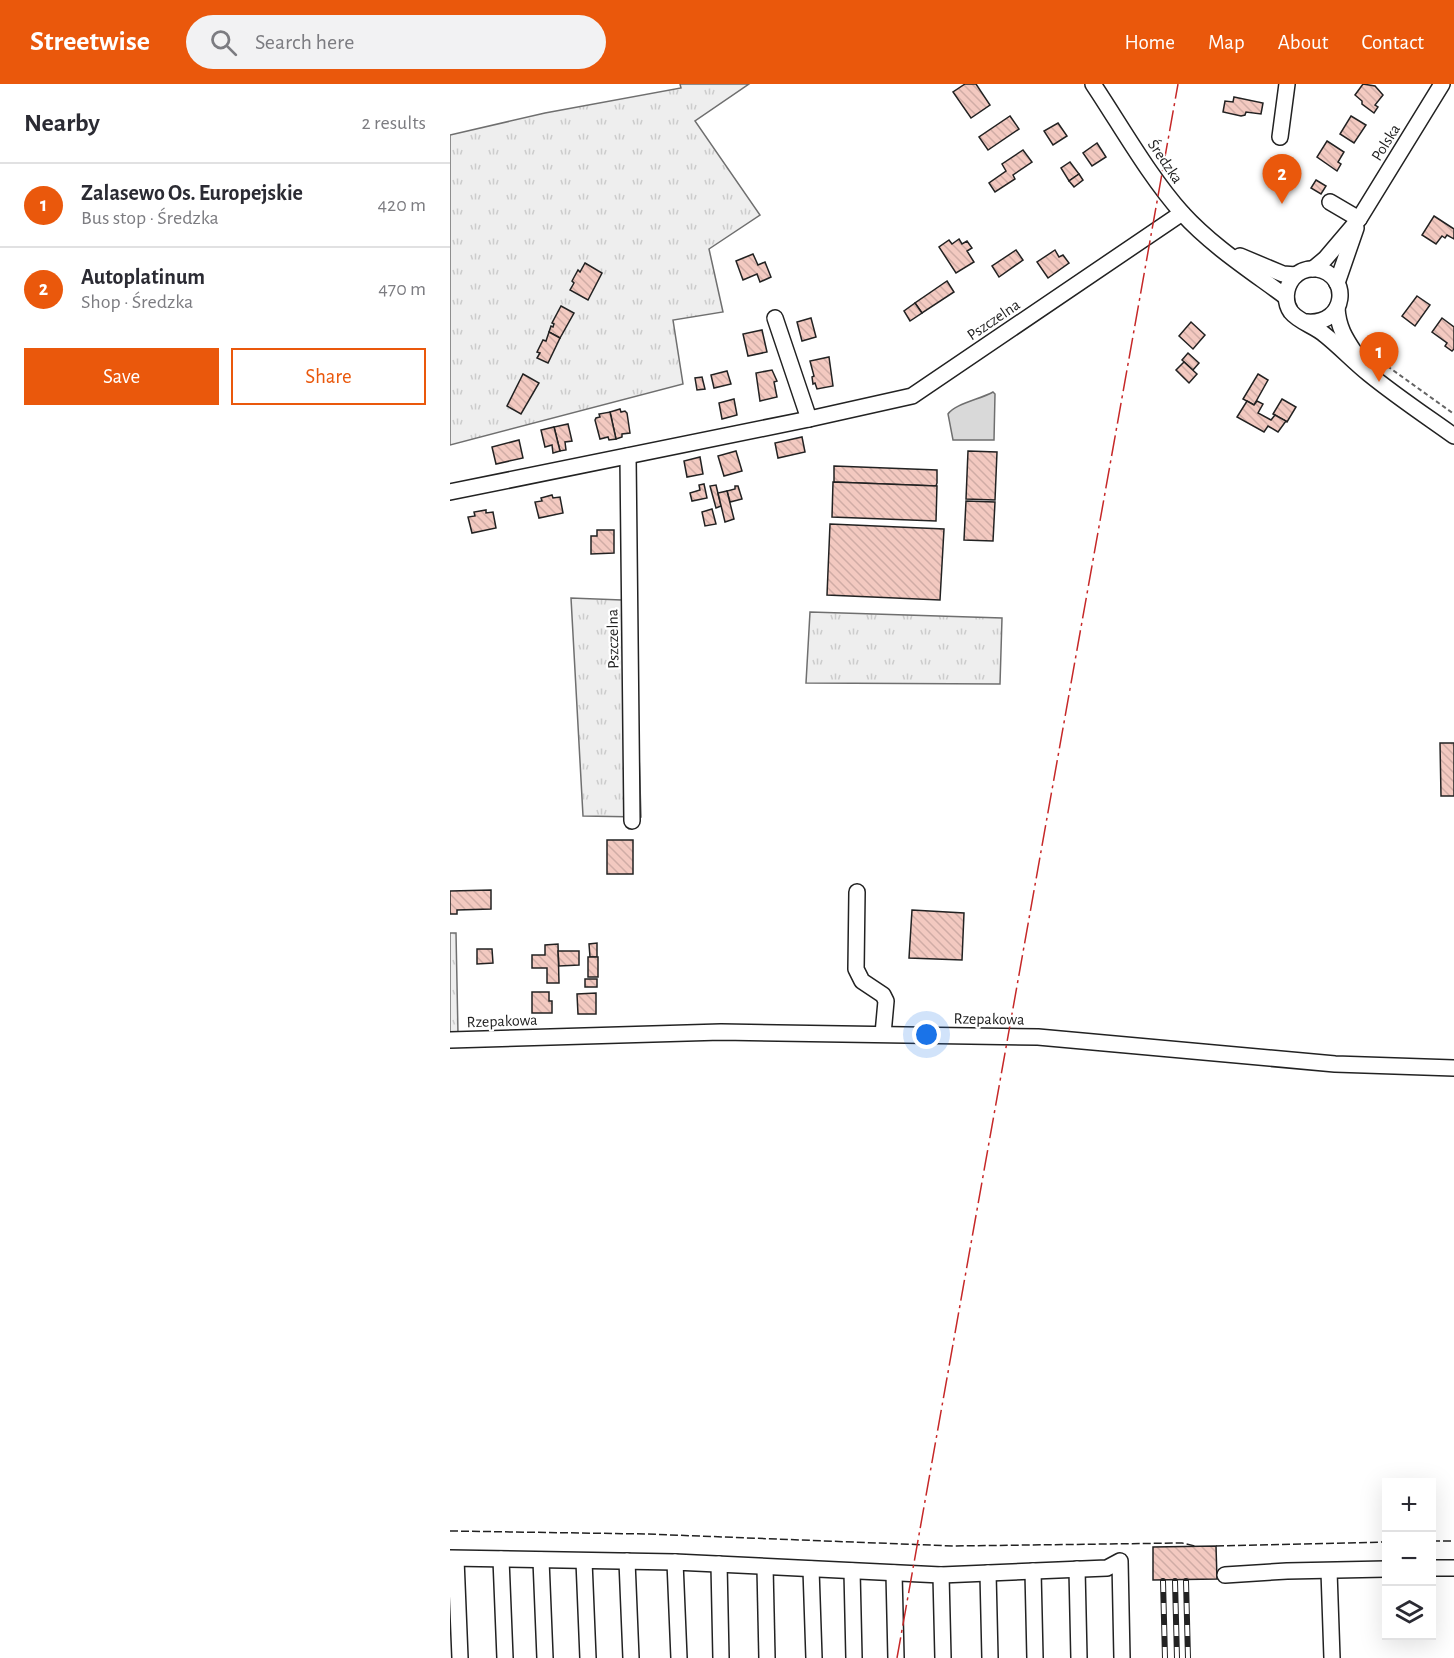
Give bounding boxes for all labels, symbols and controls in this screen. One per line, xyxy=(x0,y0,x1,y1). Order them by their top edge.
search box xyxy=(186,15,606,69)
icon: search xyxy=(207,26,240,59)
text: Streetwise xyxy=(30,28,150,56)
text: Search here xyxy=(255,31,354,53)
text: Home xyxy=(1124,32,1175,53)
text: Map xyxy=(1208,32,1245,53)
text: About xyxy=(1278,32,1328,53)
text: Contact xyxy=(1361,32,1424,53)
text: Nearby xyxy=(24,110,100,136)
text: 2 results xyxy=(362,113,426,133)
street label: Polska xyxy=(1369,121,1403,164)
street label: Średzka xyxy=(1145,135,1188,186)
pin: 2 xyxy=(1262,154,1302,204)
text: Zalasewo Os. Europejskie xyxy=(81,182,303,204)
text: 1 xyxy=(40,195,47,215)
text: 420 m xyxy=(377,195,426,215)
text: Bus stop · Średzka xyxy=(81,208,219,228)
text: Autoplatinum xyxy=(81,266,205,288)
text: 2 xyxy=(39,279,48,299)
text: 470 m xyxy=(378,279,426,299)
text: Shop · Średzka xyxy=(81,292,193,312)
street label: Pszczelna xyxy=(964,296,1023,343)
pin: 1 xyxy=(1360,332,1398,382)
button: Save xyxy=(24,348,219,405)
button: Share xyxy=(231,348,426,405)
street label: Pszczelna xyxy=(604,609,622,669)
street label: Rzepakowa xyxy=(953,1010,1024,1028)
street label: Rzepakowa xyxy=(466,1012,538,1030)
your location xyxy=(912,1020,941,1049)
map controls xyxy=(1382,1478,1436,1640)
button: + xyxy=(1382,1478,1436,1532)
button: − xyxy=(1382,1532,1436,1586)
button: layers xyxy=(1382,1586,1436,1640)

